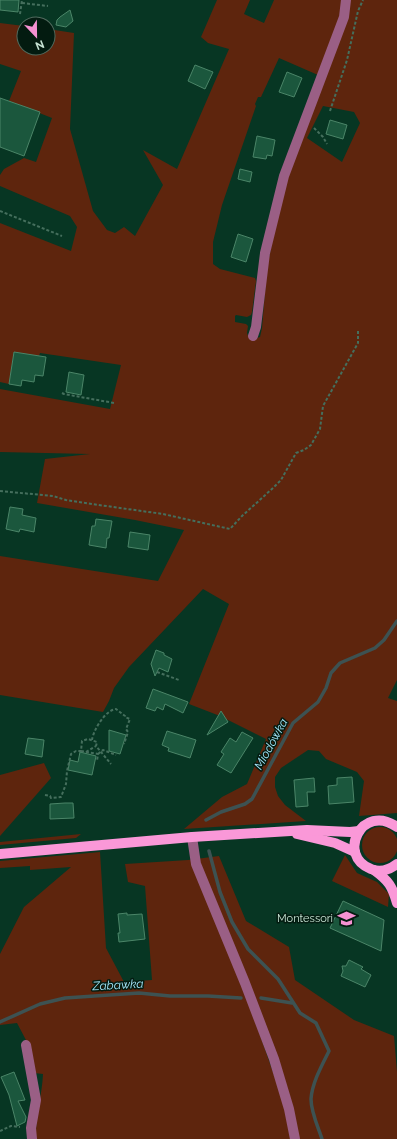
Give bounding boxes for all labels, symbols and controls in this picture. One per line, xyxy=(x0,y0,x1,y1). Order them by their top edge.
north arrow xyxy=(16,16,56,56)
text: N xyxy=(33,37,46,52)
water label: Miodówka xyxy=(251,716,291,772)
school or university icon: Montessori xyxy=(336,908,356,928)
place label: Montessori xyxy=(277,912,333,925)
water label: Zabawka xyxy=(91,977,144,993)

